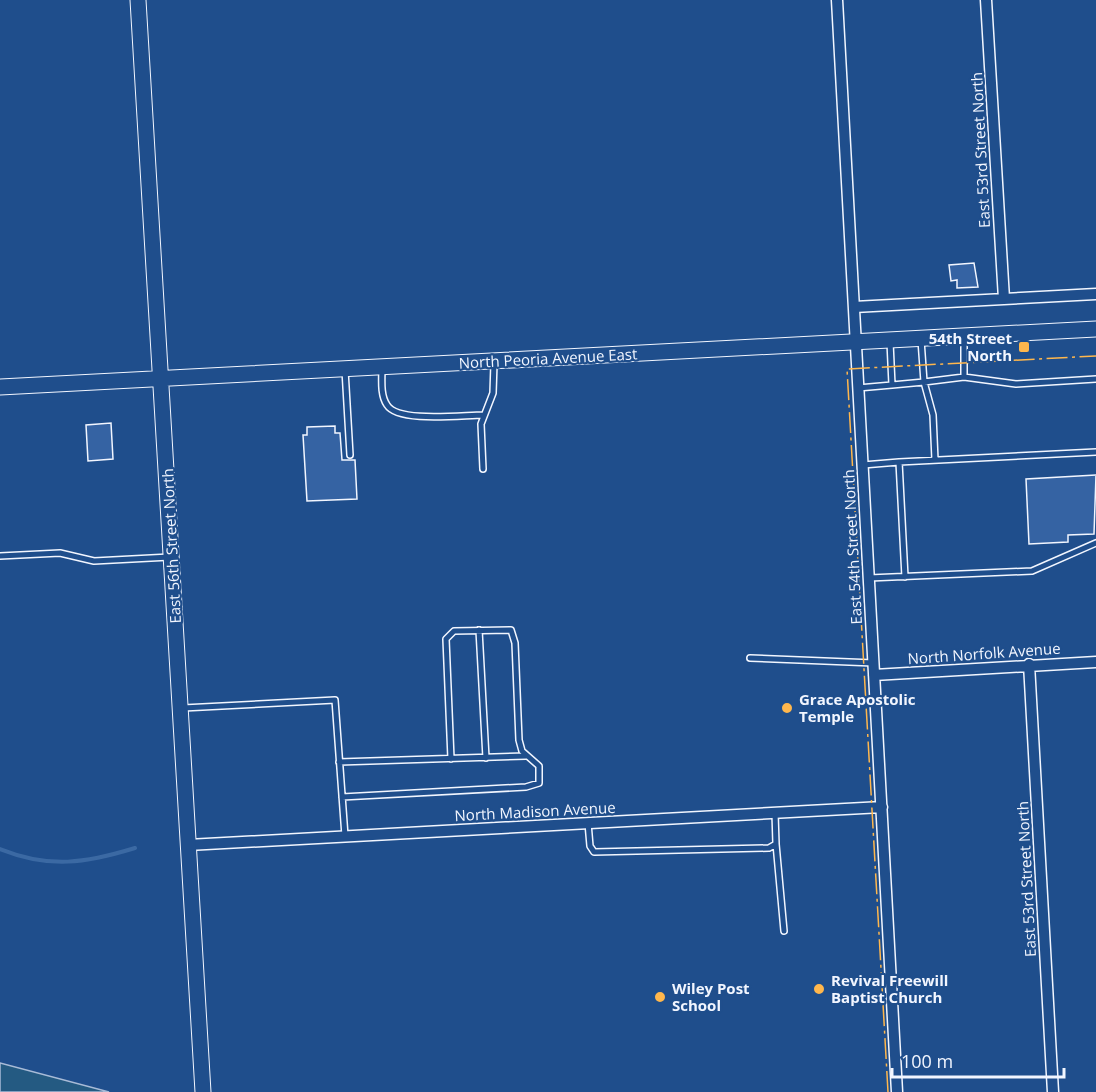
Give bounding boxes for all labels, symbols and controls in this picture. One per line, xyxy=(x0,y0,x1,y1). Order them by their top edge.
street label: East 53rd Street North xyxy=(966,71,994,229)
place label: 54th Street North xyxy=(929,328,1012,365)
marker: 54th Street North xyxy=(1017,340,1031,354)
street label: North Peoria Avenue East xyxy=(458,343,638,373)
street label: East 56th Street North xyxy=(157,468,185,624)
street label: East 54th Street North xyxy=(838,469,866,625)
street label: North Norfolk Avenue xyxy=(907,638,1061,668)
place label: Grace Apostolic Temple xyxy=(799,689,916,726)
marker: Grace Apostolic Temple xyxy=(780,701,794,715)
street label: North Madison Avenue xyxy=(454,797,616,825)
street label: East 53rd Street North xyxy=(1012,800,1040,958)
place label: Revival Freewill Baptist Church xyxy=(831,970,948,1007)
place label: Wiley Post School xyxy=(672,978,750,1015)
marker: Revival Freewill Baptist Church xyxy=(812,982,826,996)
marker: Wiley Post School xyxy=(653,990,667,1004)
scale bar xyxy=(892,1041,1064,1079)
text: 100 m xyxy=(901,1049,953,1073)

